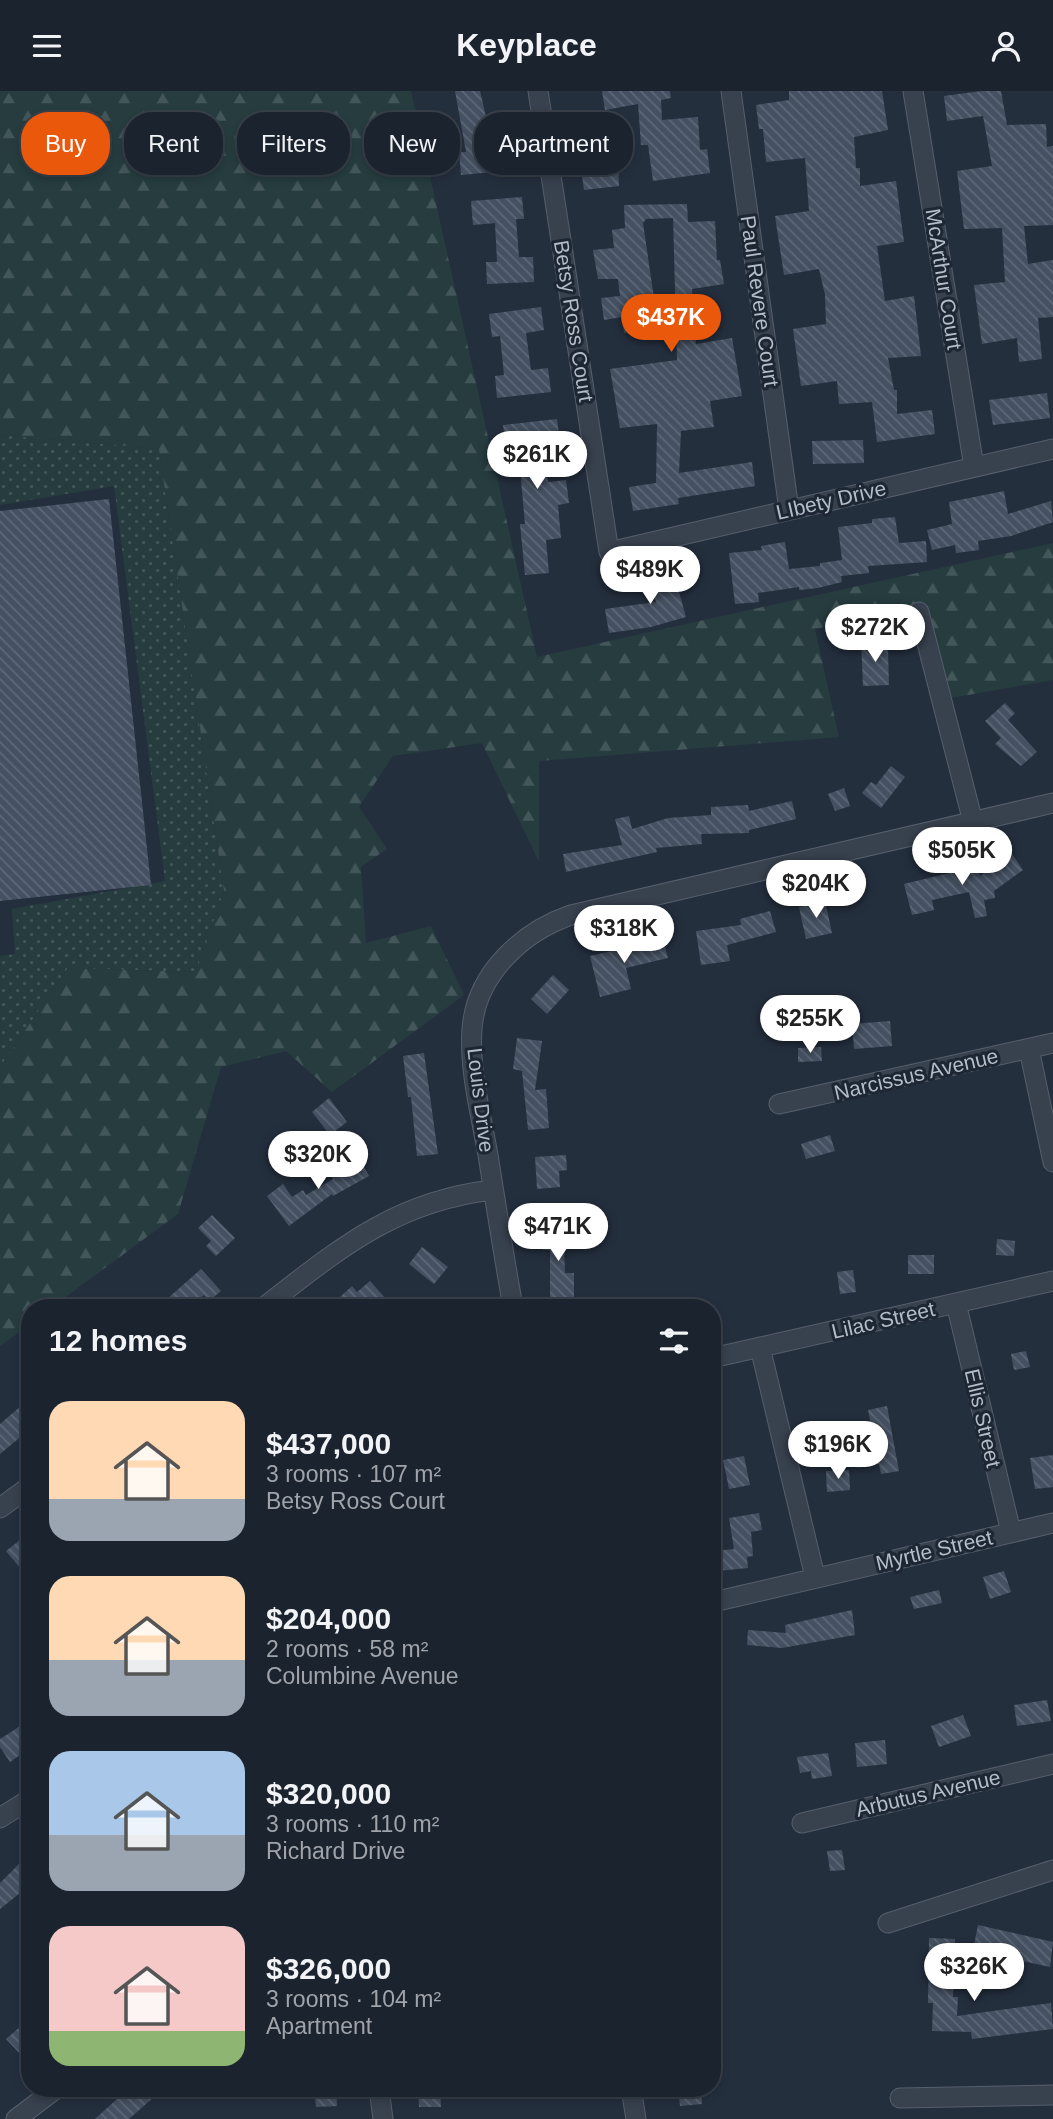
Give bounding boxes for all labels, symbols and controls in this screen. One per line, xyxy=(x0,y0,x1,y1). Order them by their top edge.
icon: menu xyxy=(28,27,66,65)
text: Keyplace xyxy=(456,27,597,63)
icon: person xyxy=(987,27,1025,65)
chip: Buy xyxy=(21,112,110,175)
chip: Rent xyxy=(124,112,223,175)
chip: Filters xyxy=(237,112,350,175)
chip: New xyxy=(364,112,460,175)
chip: Apartment xyxy=(474,112,633,175)
street label: McArthur Court xyxy=(922,207,967,351)
street label: Paul Revere Court xyxy=(737,214,783,388)
street label: Betsy Ross Court xyxy=(550,239,598,404)
pin: $437K xyxy=(622,295,720,354)
text: $437K xyxy=(637,304,705,330)
pin: $261K xyxy=(488,431,586,491)
text: $261K xyxy=(503,441,571,467)
street label: LIbety Drive xyxy=(774,476,888,524)
pin: $489K xyxy=(601,547,699,606)
text: $489K xyxy=(616,556,684,582)
pin: $272K xyxy=(826,605,924,664)
text: $272K xyxy=(841,614,909,640)
pin: $505K xyxy=(913,827,1011,887)
text: $505K xyxy=(928,837,996,863)
pin: $204K xyxy=(767,861,865,920)
text: $204K xyxy=(782,870,850,896)
pin: $318K xyxy=(575,905,673,965)
text: $318K xyxy=(590,915,658,941)
pin: $255K xyxy=(761,995,859,1055)
text: $255K xyxy=(776,1005,844,1031)
street label: Narcissus Avenue xyxy=(832,1044,1000,1104)
street label: Louis Drive xyxy=(463,1046,499,1154)
pin: $320K xyxy=(269,1131,367,1191)
text: $320K xyxy=(284,1141,352,1167)
pin: $471K xyxy=(509,1203,607,1263)
text: $471K xyxy=(524,1213,592,1239)
street label: Lilac Street xyxy=(829,1297,937,1343)
icon: filters xyxy=(655,1322,693,1360)
text: 12 homes xyxy=(49,1324,187,1357)
street label: Ellis Street xyxy=(961,1367,1006,1470)
pin: $196K xyxy=(789,1421,887,1481)
text: $437,000 xyxy=(266,1427,391,1460)
icon: home xyxy=(105,1429,189,1513)
text: $196K xyxy=(804,1431,872,1457)
text: 3 rooms · 107 m² xyxy=(266,1461,441,1487)
text: Betsy Ross Court xyxy=(266,1488,445,1514)
street label: Myrtle Street xyxy=(873,1525,995,1575)
text: $204,000 xyxy=(266,1602,391,1635)
icon: home xyxy=(105,1604,189,1688)
text: 2 rooms · 58 m² xyxy=(266,1636,428,1662)
text: Columbine Avenue xyxy=(266,1663,459,1689)
street label: Arbutus Avenue xyxy=(853,1765,1003,1821)
text: $320,000 xyxy=(266,1777,391,1810)
icon: home xyxy=(105,1779,189,1863)
text: 3 rooms · 110 m² xyxy=(266,1811,439,1837)
text: Richard Drive xyxy=(266,1838,405,1864)
pin: $326K xyxy=(925,1944,1023,2003)
text: $326,000 xyxy=(266,1952,391,1985)
text: $326K xyxy=(940,1953,1008,1979)
icon: home xyxy=(105,1954,189,2038)
text: 3 rooms · 104 m² xyxy=(266,1986,441,2012)
text: Apartment xyxy=(266,2013,372,2039)

